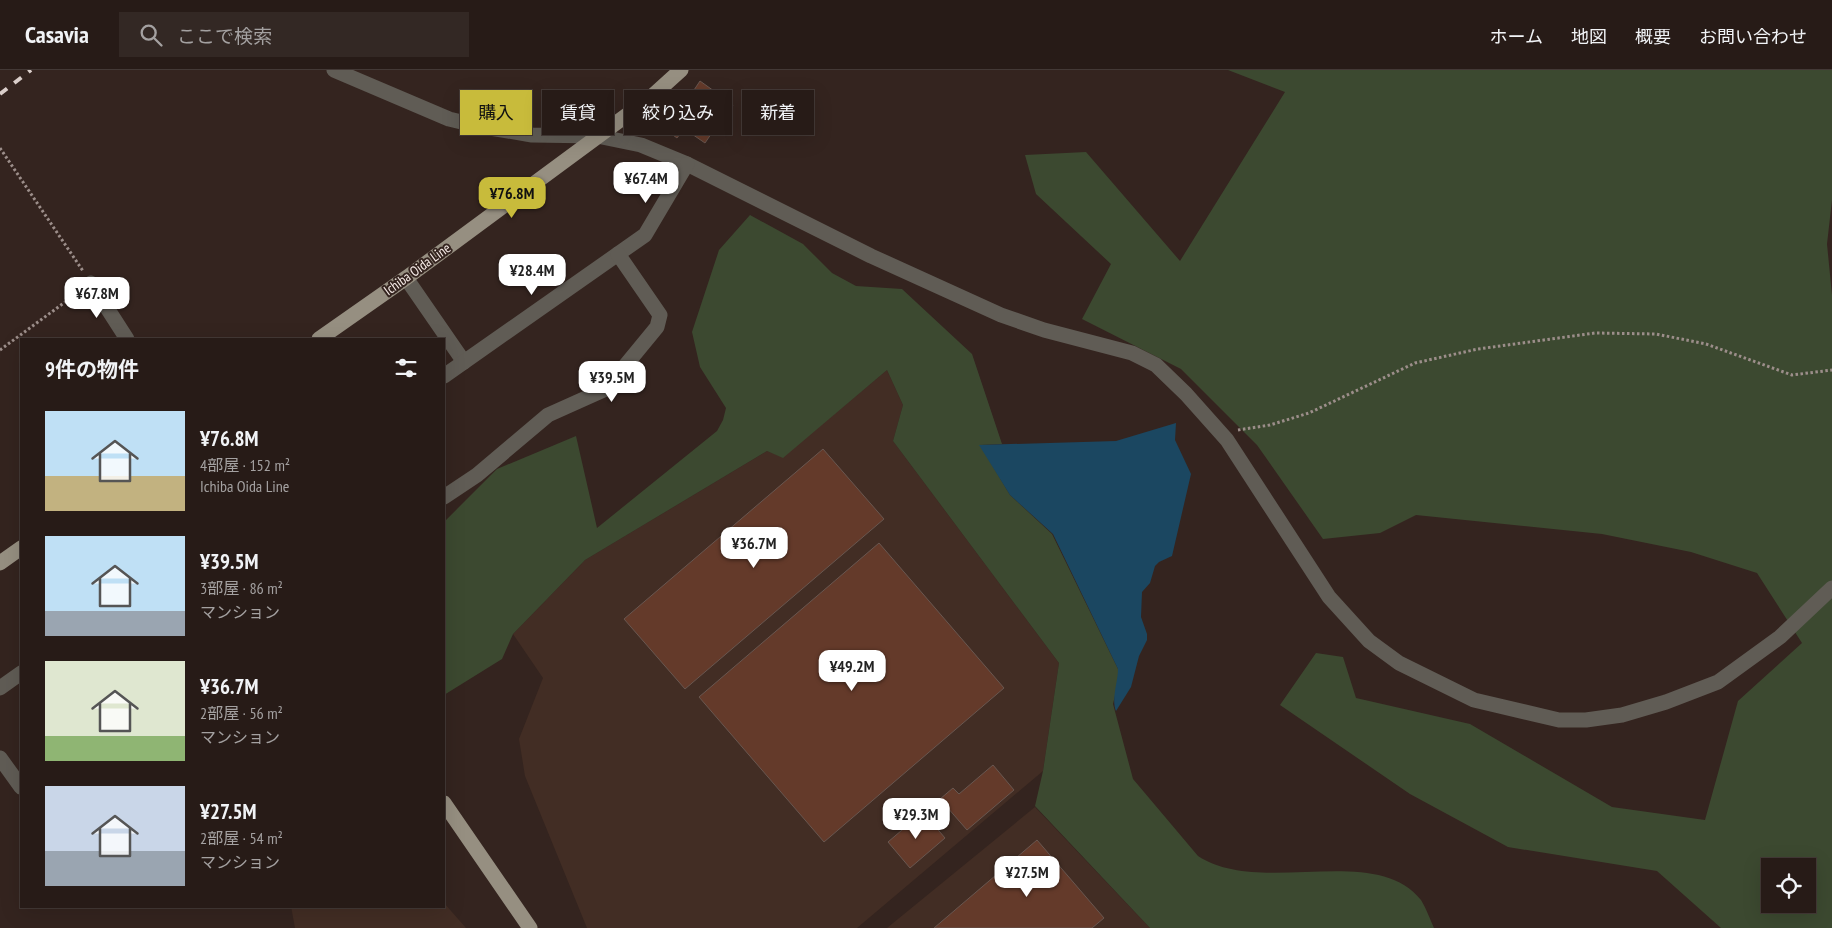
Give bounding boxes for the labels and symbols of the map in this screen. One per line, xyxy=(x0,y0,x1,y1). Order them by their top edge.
pin: ¥67.4M xyxy=(605,162,687,204)
pin: ¥76.8M xyxy=(471,176,553,219)
street label: Ichiba Oida Line xyxy=(380,239,454,299)
pin: ¥28.4M xyxy=(491,254,573,296)
pin: ¥67.8M xyxy=(56,276,138,319)
pin: ¥39.5M xyxy=(571,360,653,403)
pin: ¥36.7M xyxy=(713,526,795,569)
pin: ¥49.2M xyxy=(811,650,893,692)
pin: ¥29.3M xyxy=(875,798,957,840)
pin: ¥27.5M xyxy=(986,856,1068,898)

